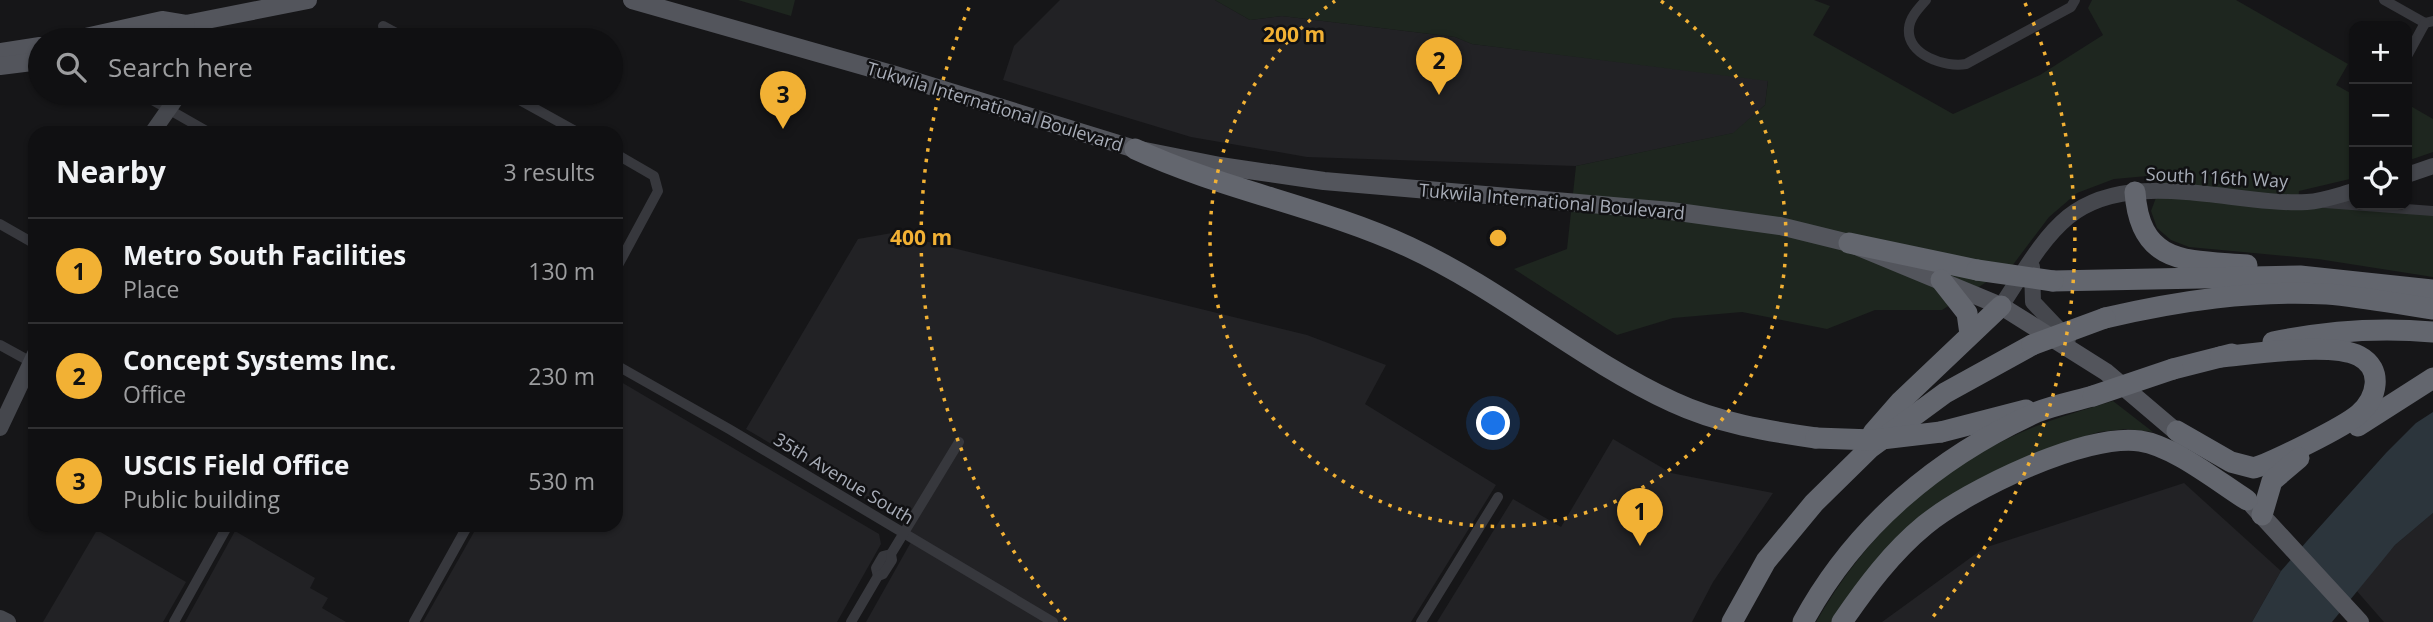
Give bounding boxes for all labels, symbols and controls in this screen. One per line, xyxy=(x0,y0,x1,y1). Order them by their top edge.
text: 200 m xyxy=(1263,20,1325,48)
map controls xyxy=(2349,21,2412,210)
button: + xyxy=(2349,21,2412,84)
search box xyxy=(28,28,623,105)
pin: 2 xyxy=(1416,37,1462,95)
icon: search xyxy=(52,48,90,86)
text: Search here xyxy=(108,49,253,85)
street label: Tukwila International Boulevard xyxy=(864,56,1126,156)
pin: 3 xyxy=(760,71,806,129)
button: − xyxy=(2349,84,2412,147)
button: locate xyxy=(2349,147,2412,210)
text: Nearby xyxy=(56,151,166,192)
text: 3 results xyxy=(504,156,595,188)
street label: South 116th Way xyxy=(2145,161,2290,193)
street label: Tukwila International Boulevard xyxy=(1418,177,1686,225)
text: 400 m xyxy=(890,223,952,251)
centre of rings xyxy=(1486,226,1510,250)
text: Metro South Facilities xyxy=(123,237,406,273)
text: 1 xyxy=(72,255,86,287)
text: 130 m xyxy=(528,255,595,287)
text: Place xyxy=(123,273,179,305)
text: Concept Systems Inc. xyxy=(123,342,396,378)
text: 2 xyxy=(72,360,86,392)
text: 230 m xyxy=(528,360,595,392)
text: Office xyxy=(123,378,186,410)
your location xyxy=(1476,406,1510,440)
street label: 35th Avenue South xyxy=(770,427,918,529)
text: USCIS Field Office xyxy=(123,447,349,483)
text: 3 xyxy=(72,465,86,497)
text: 530 m xyxy=(528,465,595,497)
text: Public building xyxy=(123,483,280,515)
pin: 1 xyxy=(1617,488,1663,546)

